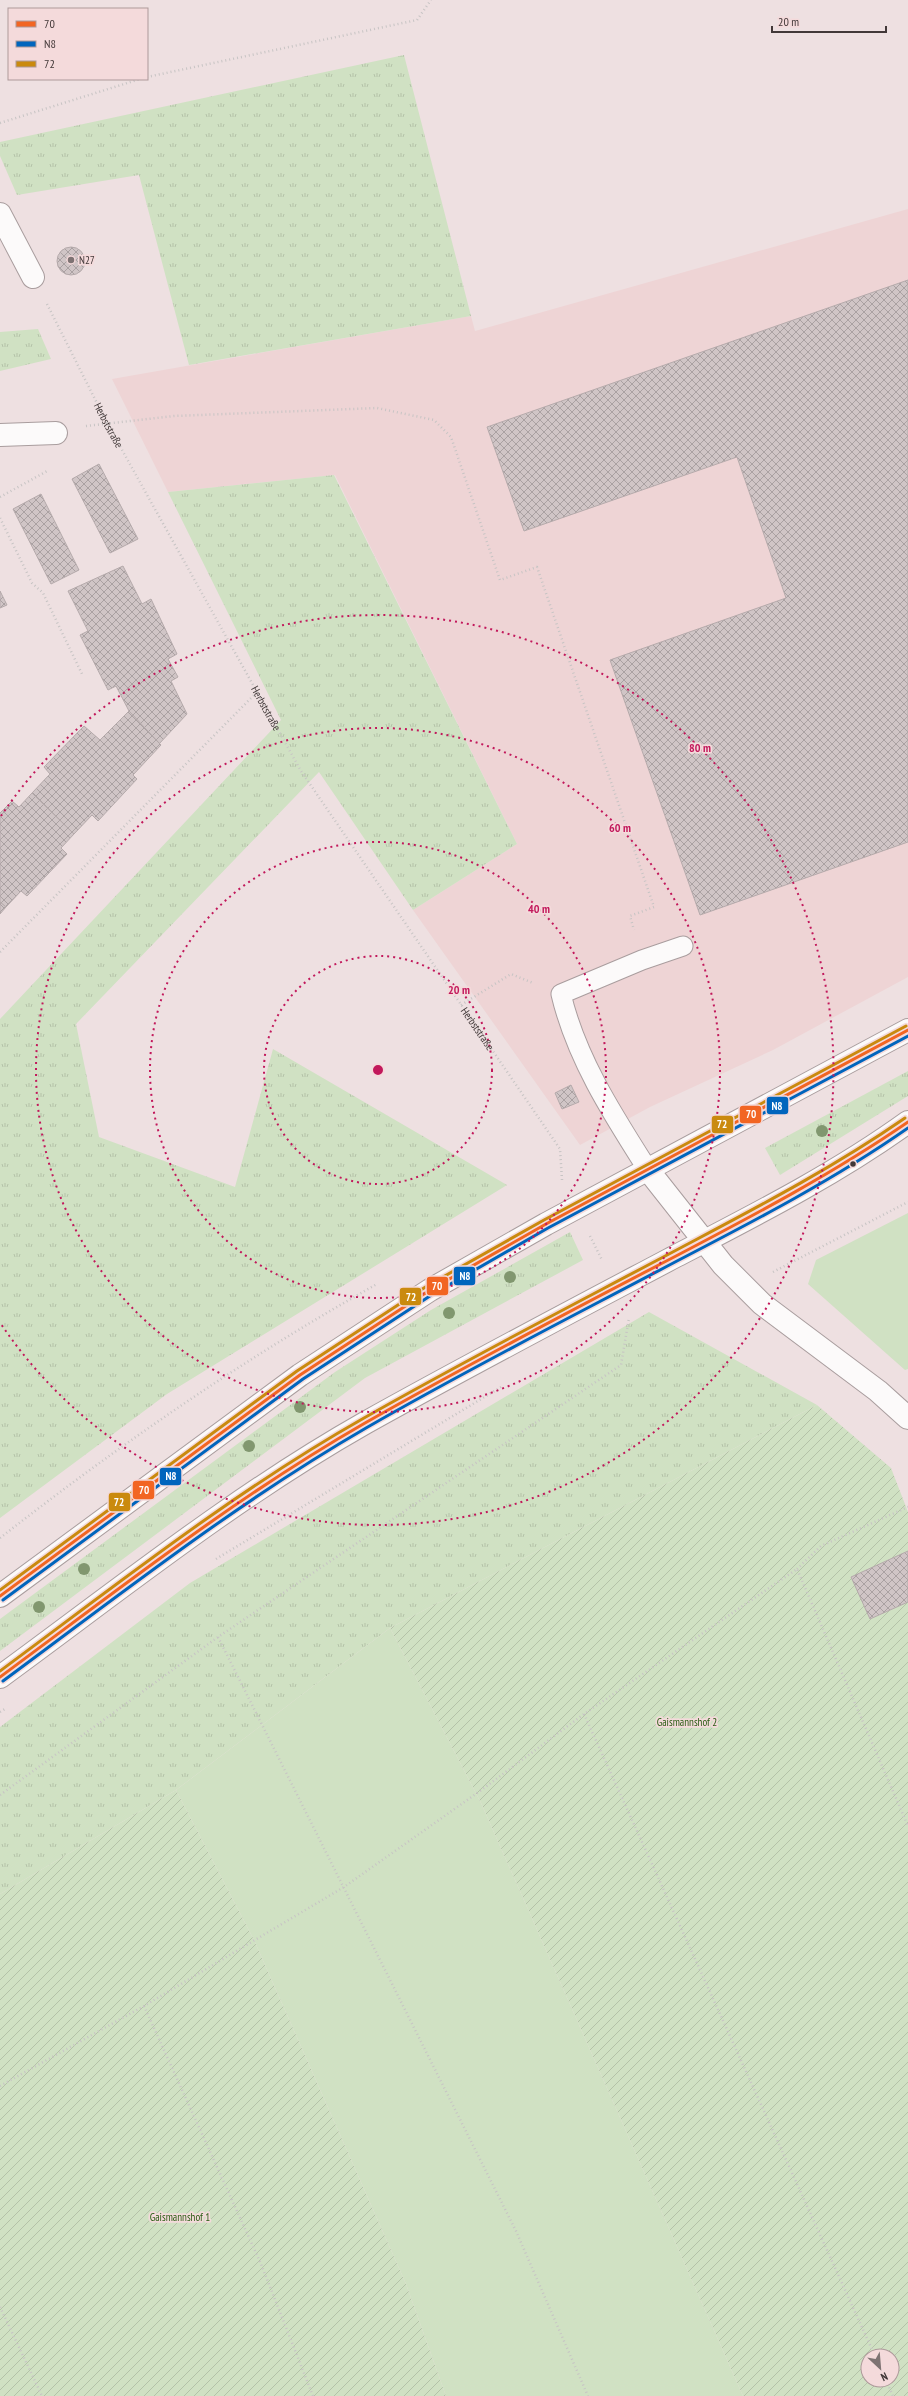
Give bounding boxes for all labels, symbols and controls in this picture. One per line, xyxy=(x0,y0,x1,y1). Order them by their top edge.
legend xyxy=(8,8,148,80)
scale bar xyxy=(772,8,886,34)
text: 20 m xyxy=(778,14,799,29)
text: 70 xyxy=(44,16,55,31)
text: N8 xyxy=(44,36,56,51)
text: 72 xyxy=(44,56,55,71)
place label: N27 xyxy=(79,253,95,267)
marker: N27 xyxy=(66,255,76,265)
street label: Herbststraße xyxy=(91,400,127,451)
street label: Herbststraße xyxy=(248,684,284,734)
text: 80 m xyxy=(689,740,711,755)
text: 60 m xyxy=(609,820,631,835)
text: 40 m xyxy=(528,901,550,916)
text: 20 m xyxy=(448,982,470,997)
street label: Herbststraße xyxy=(458,1004,497,1053)
centre of rings xyxy=(371,1063,385,1077)
line badge: N8 xyxy=(766,1096,789,1115)
text: N8 xyxy=(771,1099,783,1113)
line badge: 70 xyxy=(739,1105,762,1124)
text: 70 xyxy=(746,1107,756,1121)
line badge: 72 xyxy=(711,1115,734,1134)
text: 72 xyxy=(717,1117,727,1131)
unlabelled marker xyxy=(848,1159,858,1169)
line badge: N8 xyxy=(453,1266,476,1286)
text: N8 xyxy=(459,1269,471,1283)
line badge: 70 xyxy=(426,1276,449,1296)
text: 70 xyxy=(432,1279,442,1293)
line badge: 72 xyxy=(399,1287,422,1306)
text: 72 xyxy=(406,1290,416,1304)
line badge: N8 xyxy=(159,1467,182,1486)
text: N8 xyxy=(165,1469,177,1483)
line badge: 70 xyxy=(132,1480,155,1500)
text: 70 xyxy=(139,1483,149,1497)
line badge: 72 xyxy=(108,1492,131,1512)
text: 72 xyxy=(114,1495,124,1509)
park label: Gaismannshof 2 xyxy=(657,1715,717,1729)
park label: Gaismannshof 1 xyxy=(150,2210,210,2224)
north arrow xyxy=(860,2348,900,2388)
text: N xyxy=(879,2369,890,2385)

